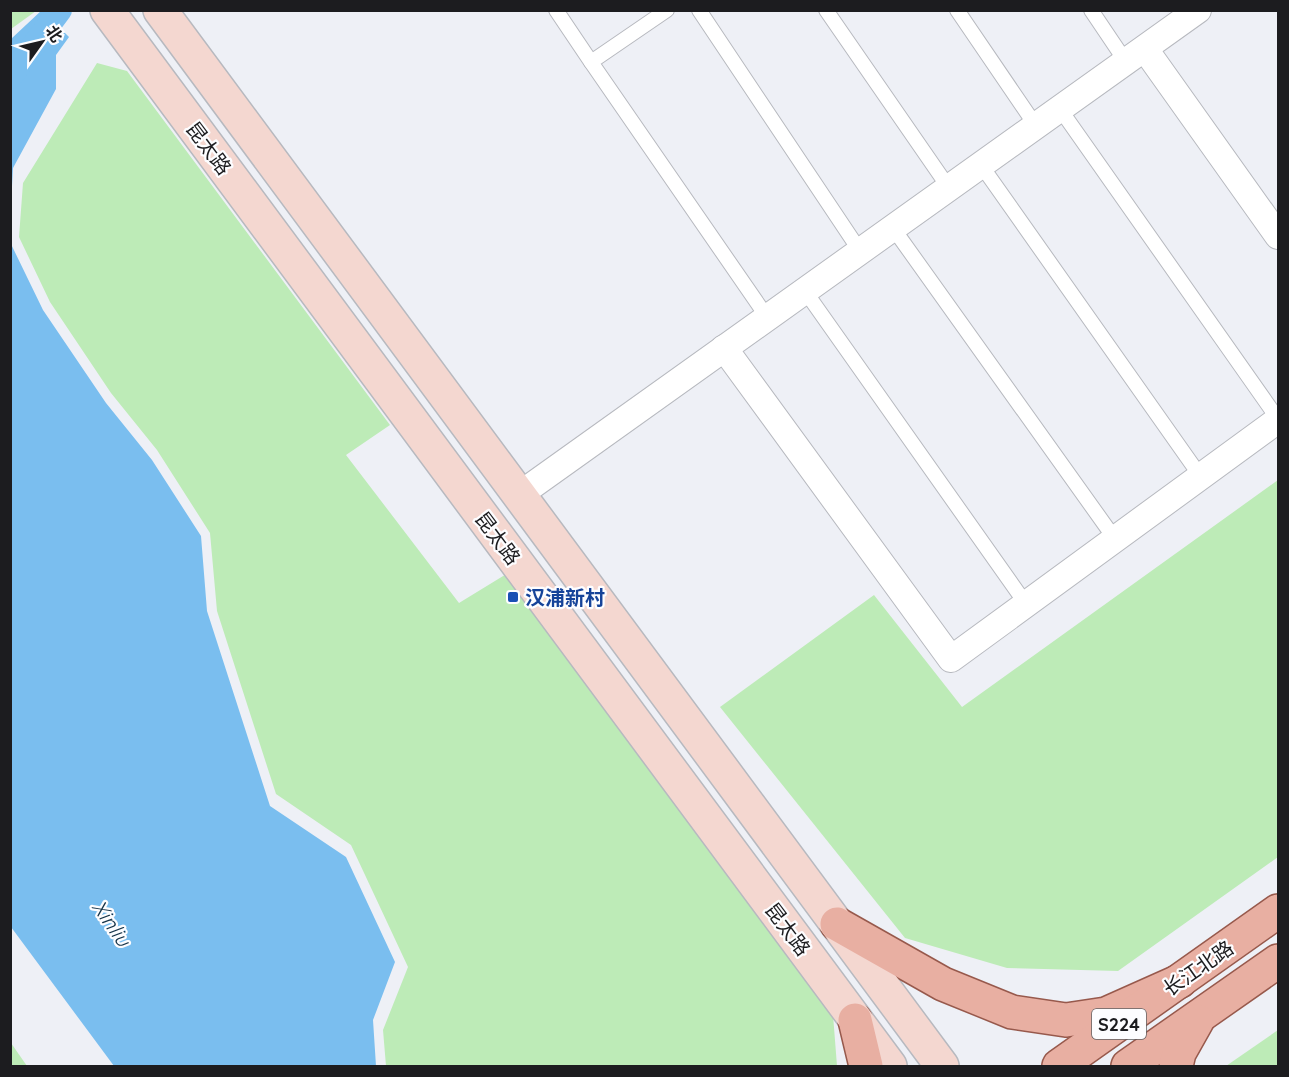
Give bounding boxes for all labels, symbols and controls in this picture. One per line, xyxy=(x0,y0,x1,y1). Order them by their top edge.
north arrow xyxy=(12,12,72,72)
text: 北 xyxy=(42,21,67,46)
street label: 昆太路 xyxy=(181,117,237,179)
street label: 昆太路 xyxy=(470,507,526,569)
place label: 汉浦新村 xyxy=(525,585,605,610)
marker: 汉浦新村 xyxy=(506,590,520,604)
water label: Xinliu xyxy=(87,895,138,952)
street label: 昆太路 xyxy=(760,898,816,960)
street label: 长江北路 xyxy=(1158,935,1238,1001)
road number: S224 xyxy=(1092,1009,1146,1039)

